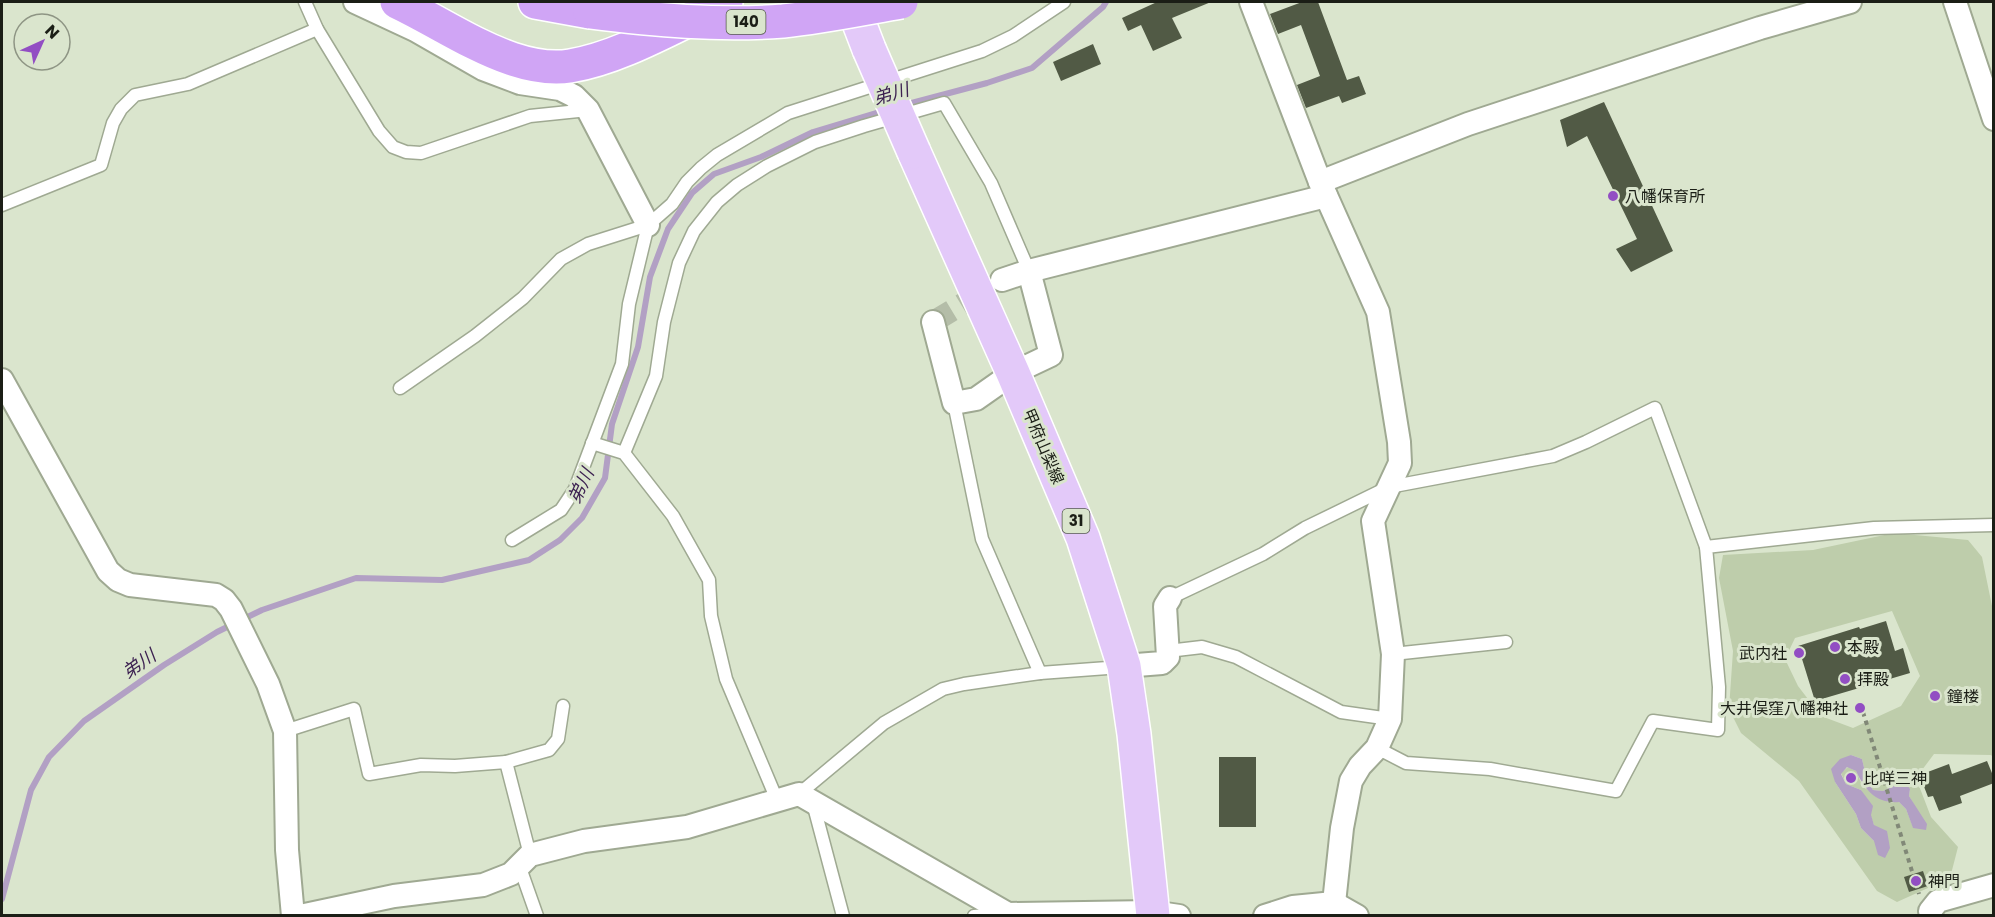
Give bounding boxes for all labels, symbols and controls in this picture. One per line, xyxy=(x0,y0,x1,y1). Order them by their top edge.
road number: 140 xyxy=(726,10,766,34)
north arrow xyxy=(12,12,72,72)
text: N xyxy=(40,19,65,44)
water label: 弟川 xyxy=(870,76,914,110)
place label: 八幡保育所 xyxy=(1625,185,1705,208)
marker: 八幡保育所 xyxy=(1606,189,1620,203)
street label: 甲府山梨線 xyxy=(1017,405,1070,488)
water label: 弟川 xyxy=(562,462,600,507)
road number: 31 xyxy=(1062,509,1090,533)
place label: 本殿 xyxy=(1847,636,1879,659)
marker: 本殿 xyxy=(1828,640,1842,654)
water label: 弟川 xyxy=(117,642,162,684)
place label: 武内社 xyxy=(1739,642,1787,665)
marker: 武内社 xyxy=(1792,646,1806,660)
place label: 拝殿 xyxy=(1857,668,1889,691)
marker: 拝殿 xyxy=(1838,672,1852,686)
place label: 鐘楼 xyxy=(1947,685,1979,708)
marker: 鐘楼 xyxy=(1928,689,1942,703)
place label: 大井俣窪八幡神社 xyxy=(1720,697,1848,720)
marker: 大井俣窪八幡神社 xyxy=(1853,701,1867,715)
place label: 比咩三神 xyxy=(1863,767,1927,790)
marker: 比咩三神 xyxy=(1844,771,1858,785)
place label: 神門 xyxy=(1928,870,1960,893)
marker: 神門 xyxy=(1909,874,1923,888)

